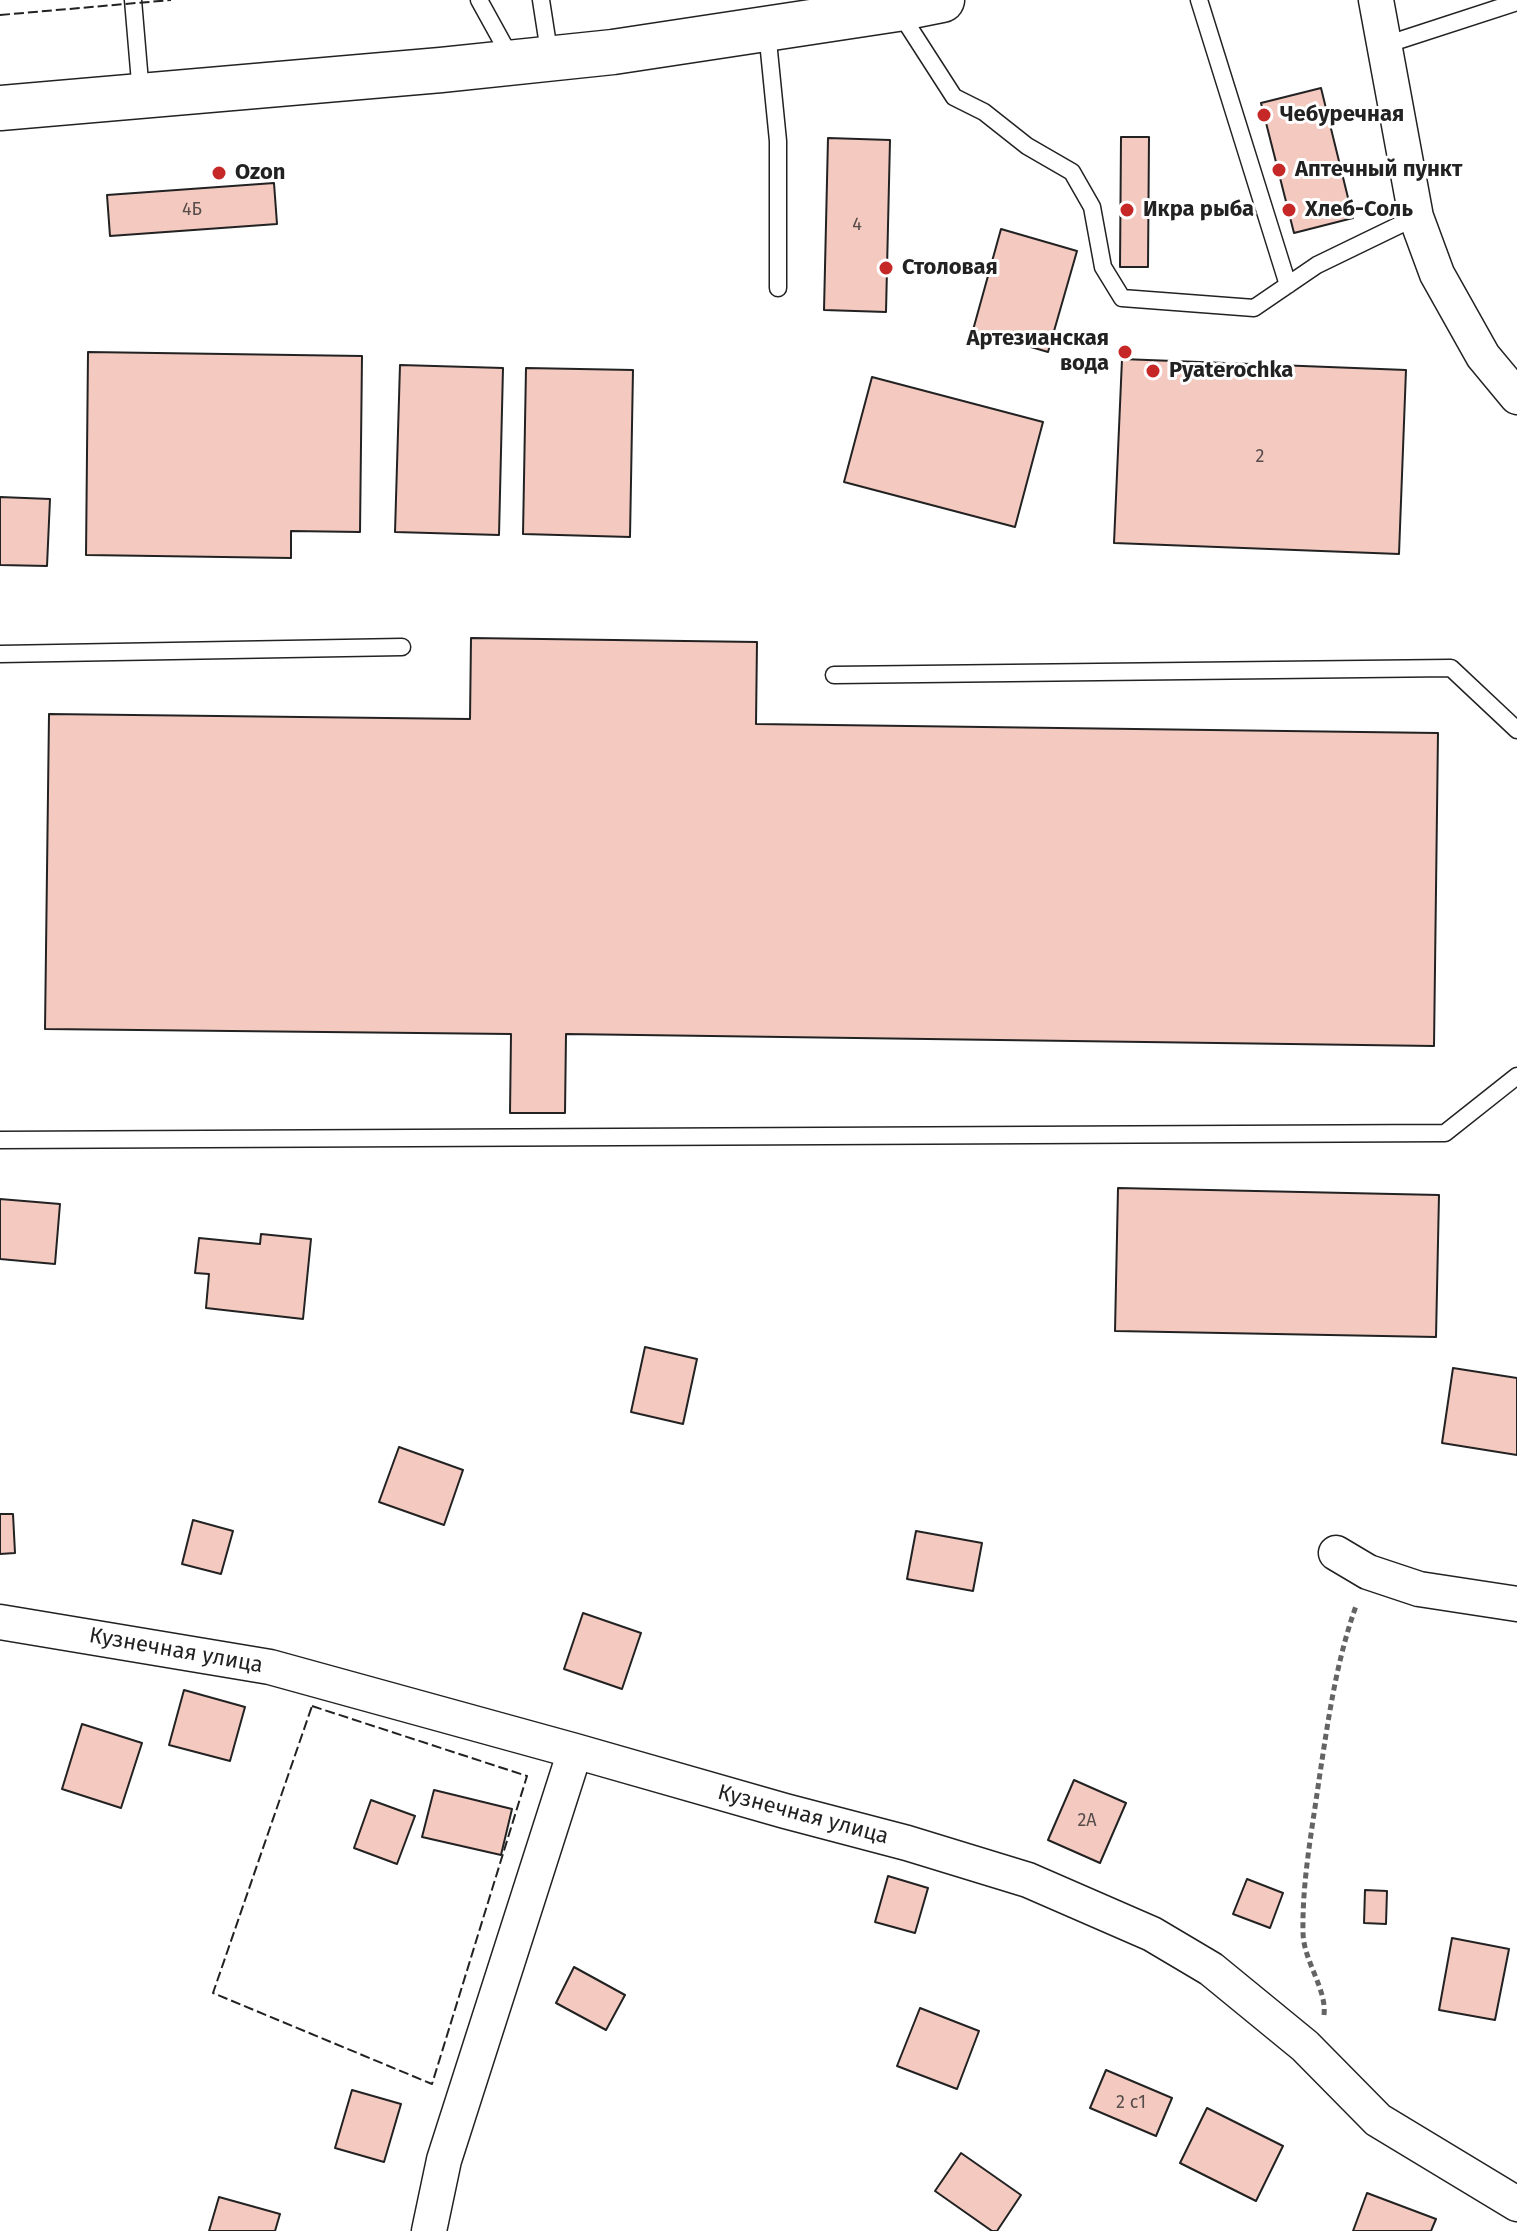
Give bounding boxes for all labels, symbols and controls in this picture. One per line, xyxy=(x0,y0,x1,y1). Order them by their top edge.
place label: Чебуречная xyxy=(1280,102,1404,128)
marker: Чебуречная xyxy=(1255,106,1273,124)
place label: Аптечный пункт xyxy=(1295,157,1462,183)
place label: Ozon xyxy=(235,160,285,186)
marker: Аптечный пункт xyxy=(1270,161,1288,179)
marker: Ozon xyxy=(210,164,228,182)
place label: Икра рыба xyxy=(1143,197,1254,223)
place label: Хлеб-Соль xyxy=(1305,197,1413,223)
house number: 4Б xyxy=(182,199,202,221)
marker: Икра рыба xyxy=(1118,201,1136,219)
marker: Хлеб-Соль xyxy=(1280,201,1298,219)
house number: 4 xyxy=(852,214,862,236)
place label: Столовая xyxy=(902,255,998,281)
marker: Столовая xyxy=(877,259,895,277)
place label: Артезианская вода xyxy=(967,326,1109,378)
marker: Артезианская вода xyxy=(1116,343,1134,361)
place label: Pyaterochka xyxy=(1169,358,1293,384)
marker: Pyaterochka xyxy=(1144,362,1162,380)
house number: 2 xyxy=(1256,446,1264,468)
street label: Кузнечная улица xyxy=(87,1623,265,1679)
street label: Кузнечная улица xyxy=(715,1779,891,1851)
house number: 2А xyxy=(1077,1810,1097,1832)
house number: 2 с1 xyxy=(1116,2092,1146,2114)

